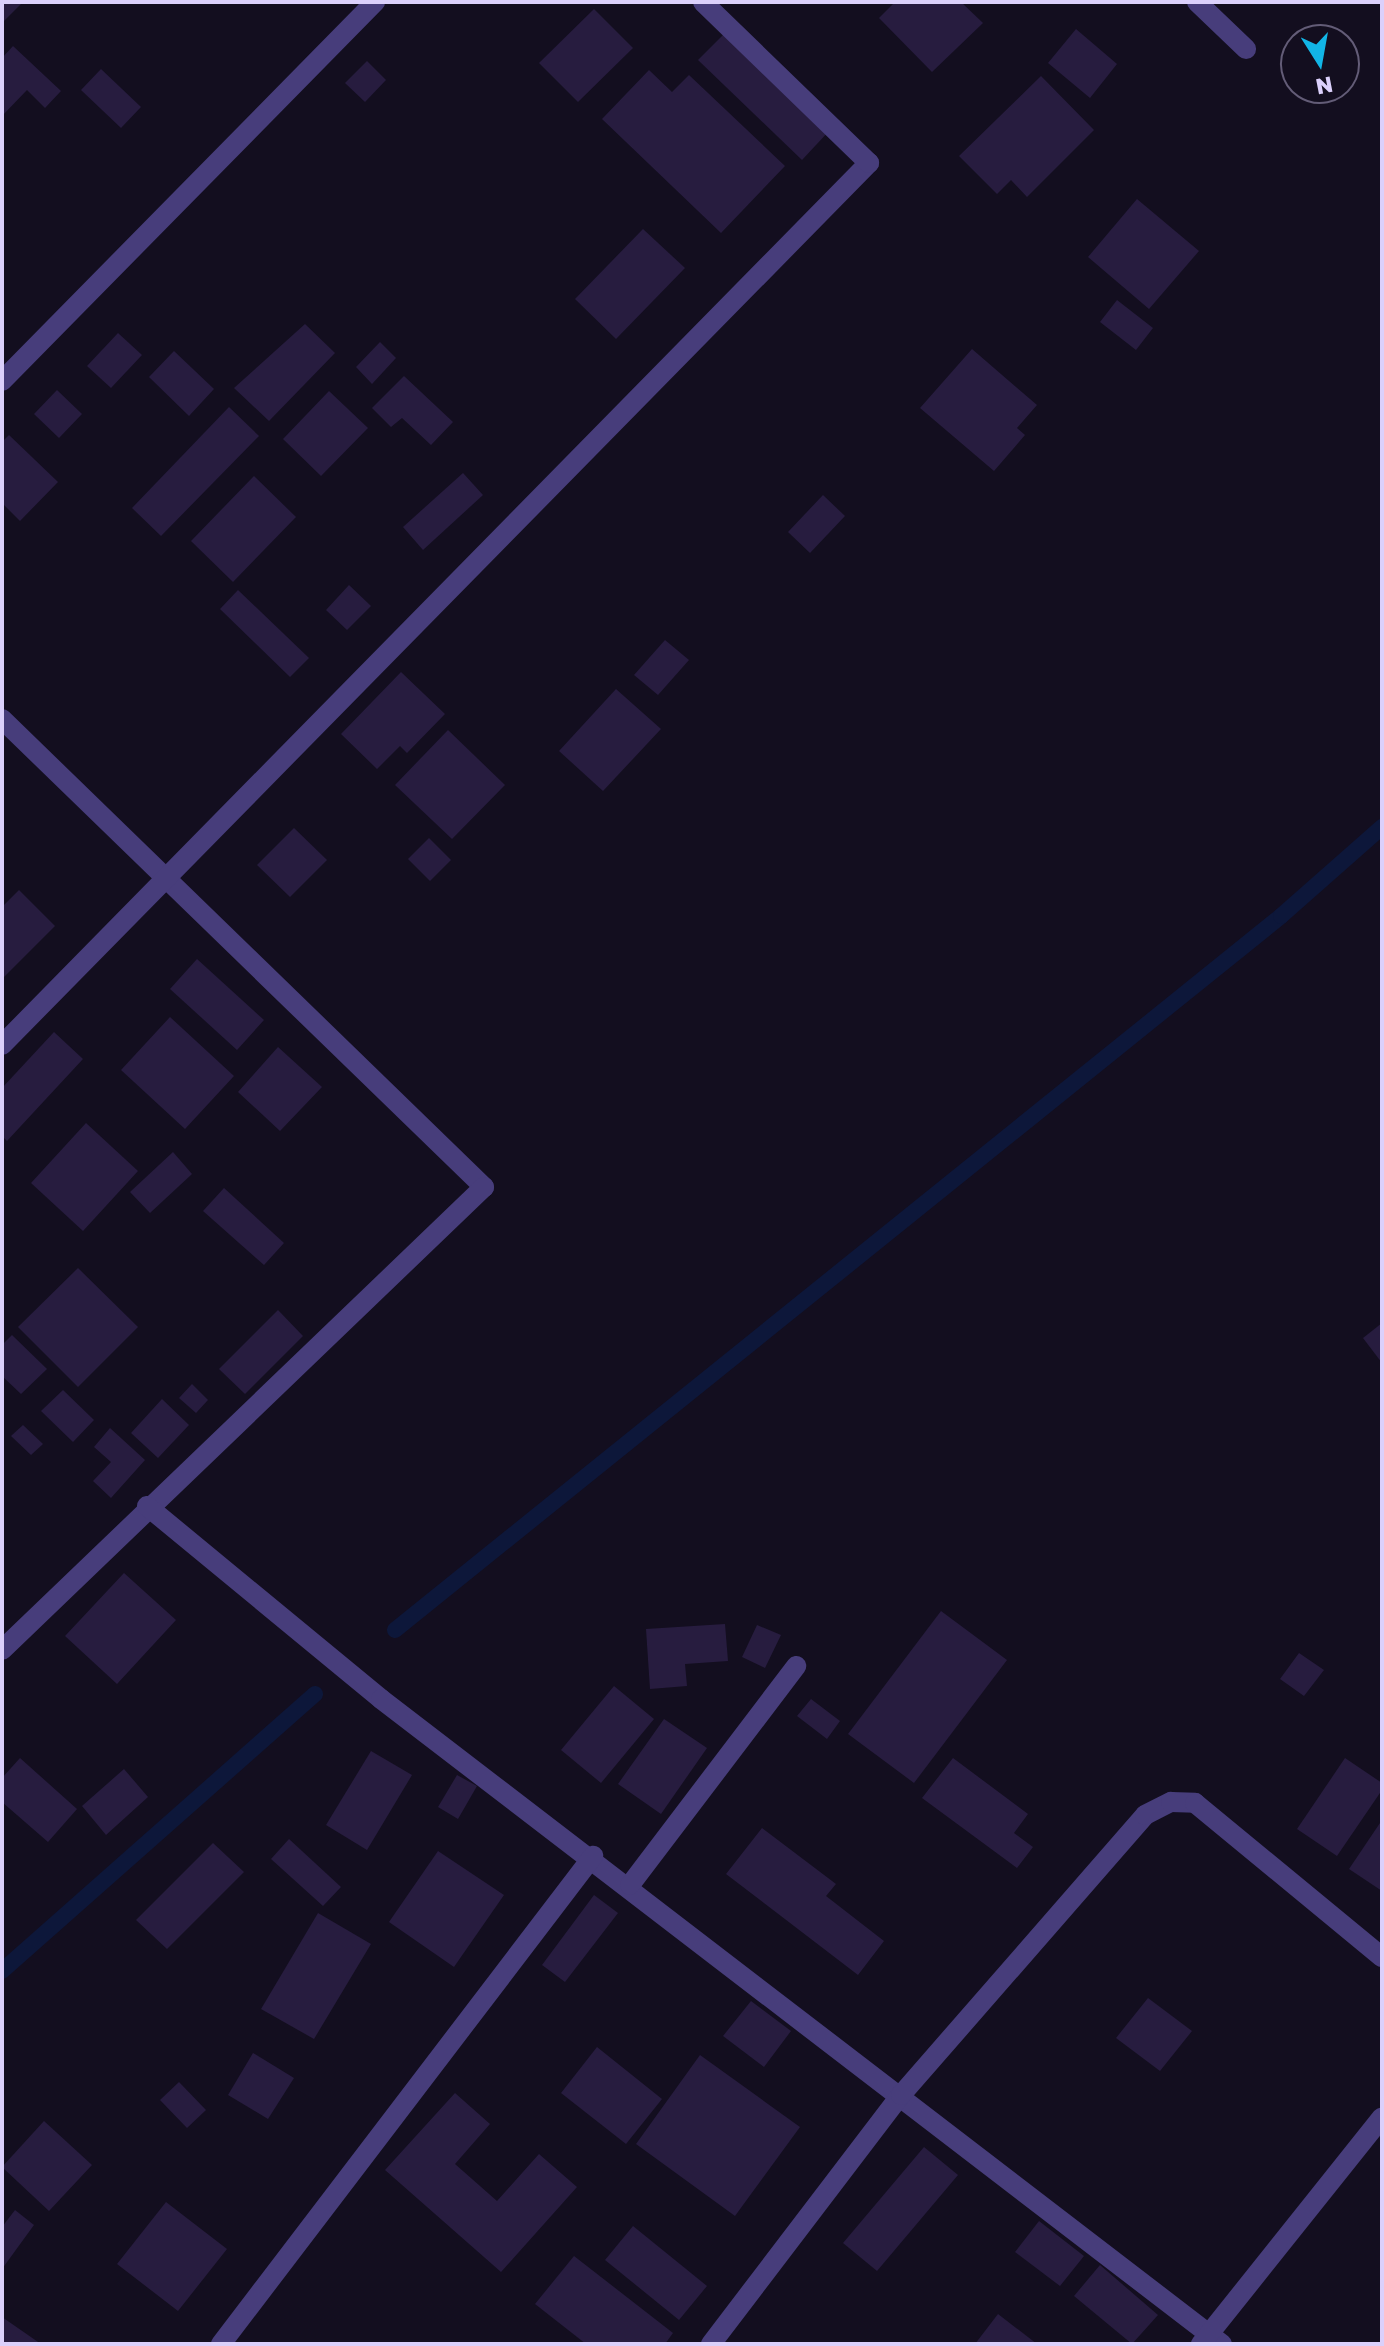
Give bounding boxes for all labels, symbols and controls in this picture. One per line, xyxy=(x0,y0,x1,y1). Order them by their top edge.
north arrow xyxy=(1280,24,1360,104)
text: N xyxy=(1314,71,1335,101)

